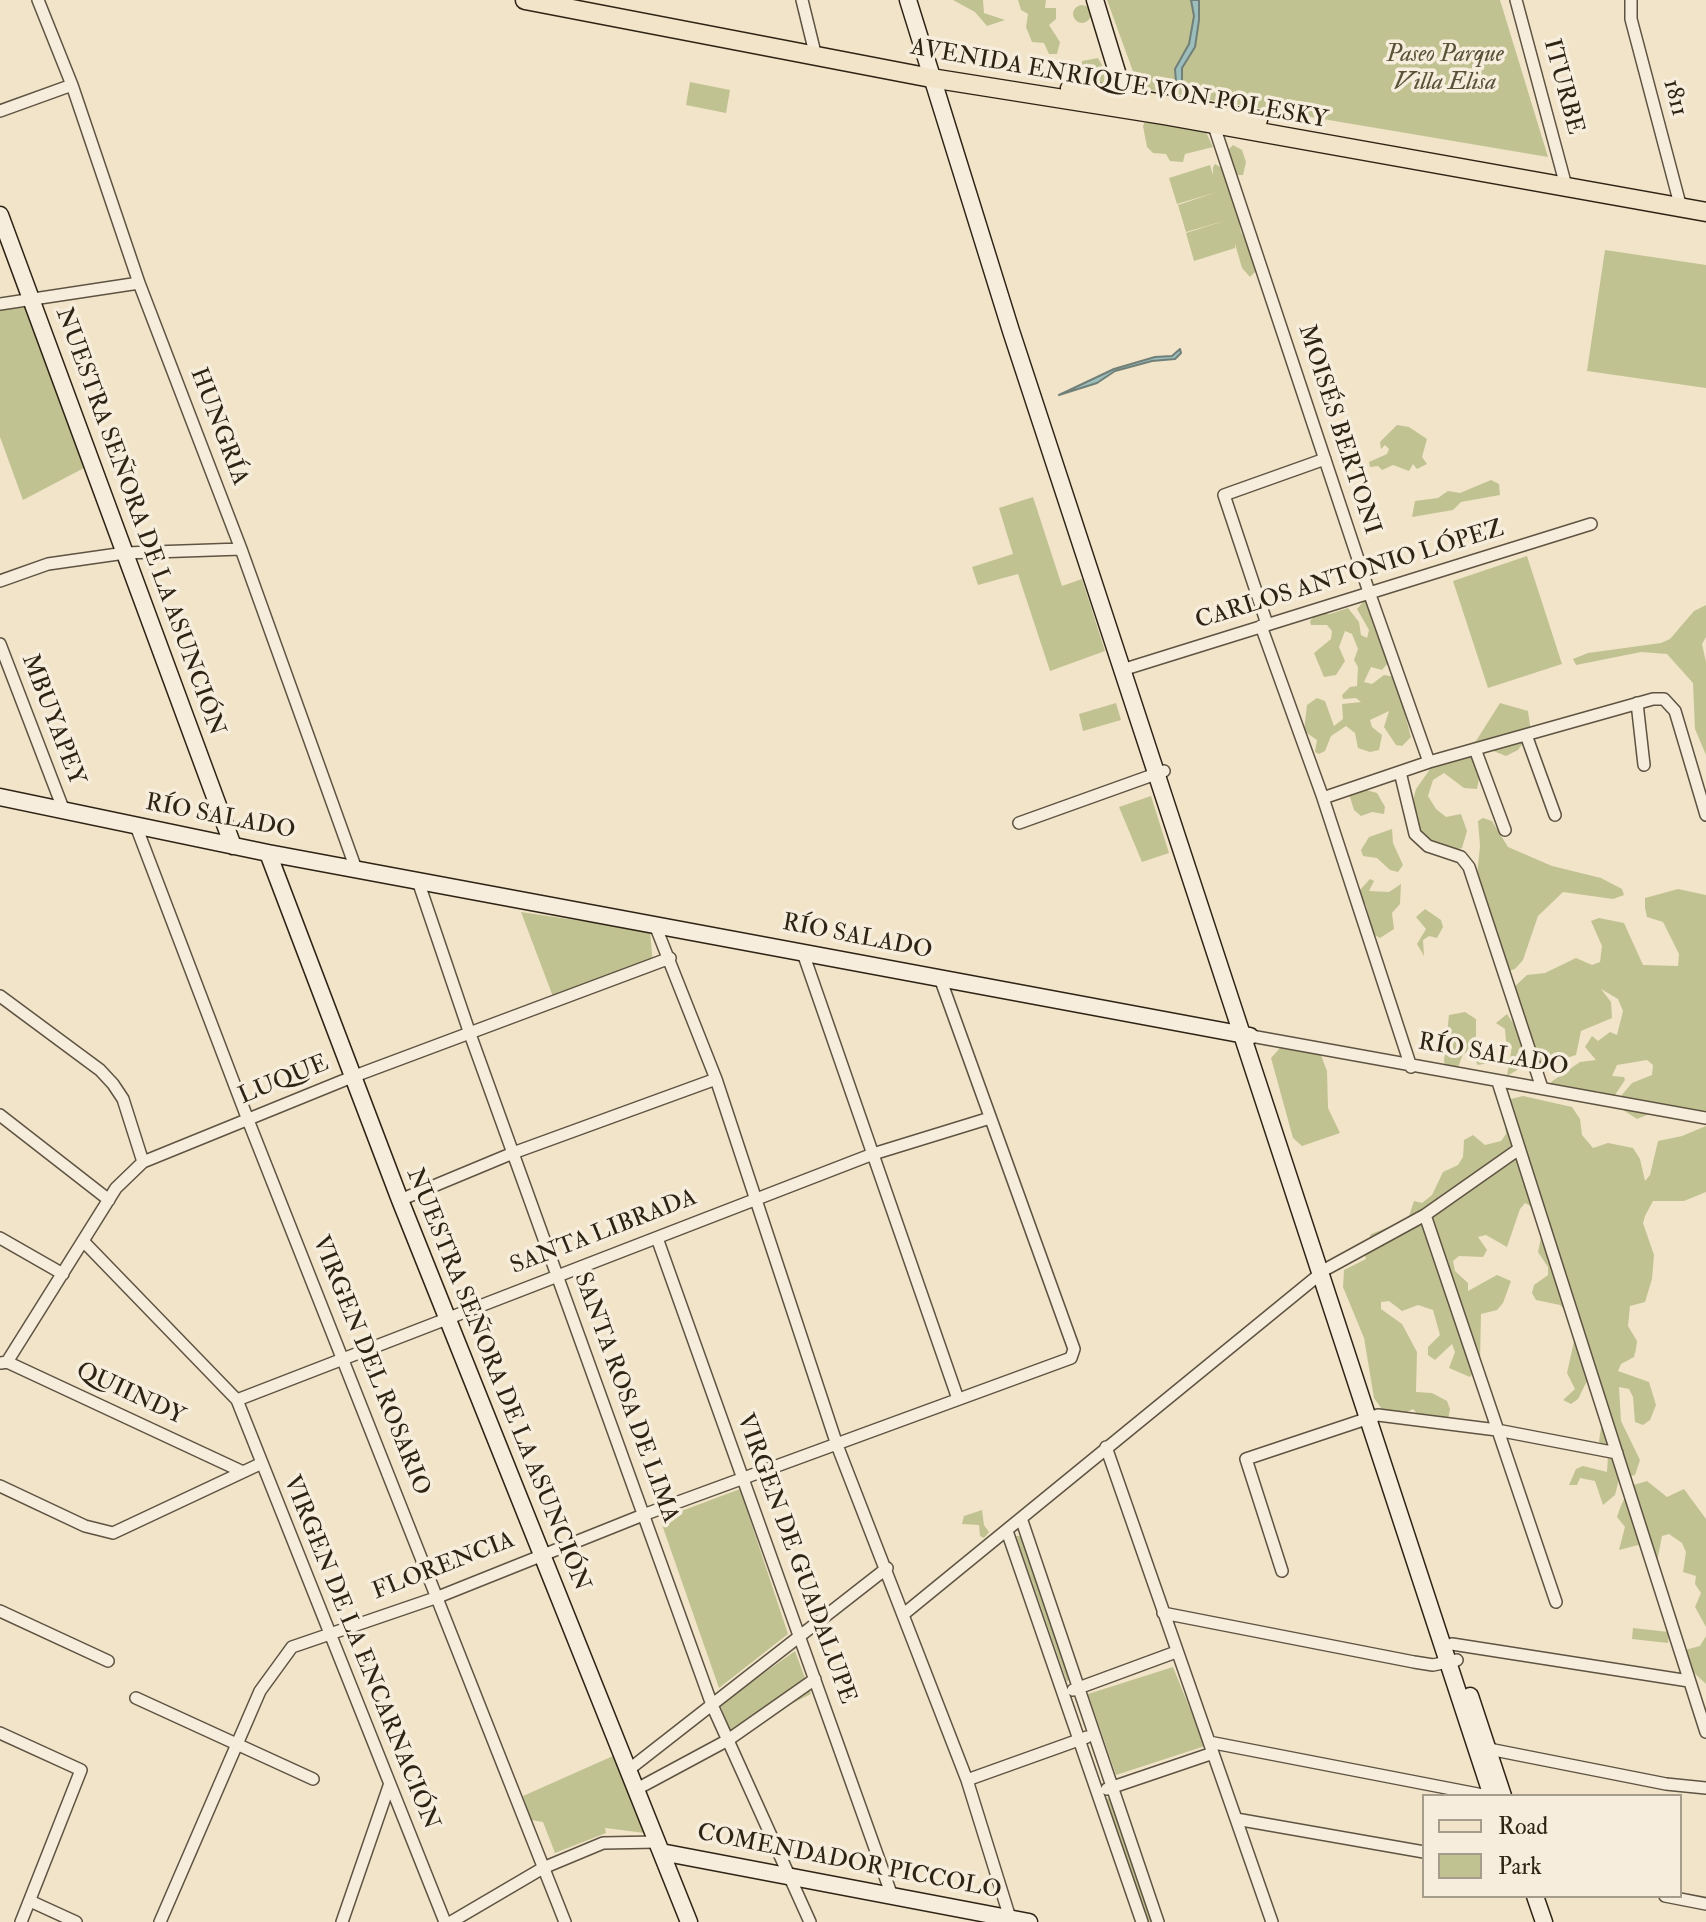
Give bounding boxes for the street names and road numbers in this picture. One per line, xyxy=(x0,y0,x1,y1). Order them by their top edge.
street label: AVENIDA ENRIQUE VON POLESKY xyxy=(908,34,1330,136)
street label: ITURBE xyxy=(1535,36,1589,138)
street label: 1811 xyxy=(1655,76,1693,120)
street label: NUESTRA SEÑORA DE LA ASUNCIÓN xyxy=(48,304,230,740)
street label: MOISÉS BERTONI xyxy=(1291,322,1385,538)
street label: HUNGRÍA xyxy=(182,364,254,490)
street label: CARLOS ANTONIO LÓPEZ xyxy=(1192,515,1508,637)
street label: MBUYAPEY xyxy=(14,650,90,790)
street label: RÍO SALADO xyxy=(143,789,297,847)
street label: RÍO SALADO xyxy=(780,909,934,967)
street label: RÍO SALADO xyxy=(1416,1029,1570,1083)
street label: LUQUE xyxy=(235,1050,333,1112)
street label: NUESTRA SEÑORA DE LA ASUNCIÓN xyxy=(399,1164,595,1596)
street label: SANTA LIBRADA xyxy=(507,1184,701,1282)
street label: VIRGEN DEL ROSARIO xyxy=(305,1232,435,1500)
street label: SANTA ROSA DE LIMA xyxy=(566,1269,684,1527)
street label: QUIINDY xyxy=(71,1357,189,1433)
street label: VIRGEN DE GUADALUPE xyxy=(729,1410,861,1708)
street label: VIRGEN DE LA ENCARNACIÓN xyxy=(276,1472,444,1834)
street label: FLORENCIA xyxy=(369,1527,519,1607)
street label: COMENDADOR PICCOLO xyxy=(694,1819,1004,1907)

